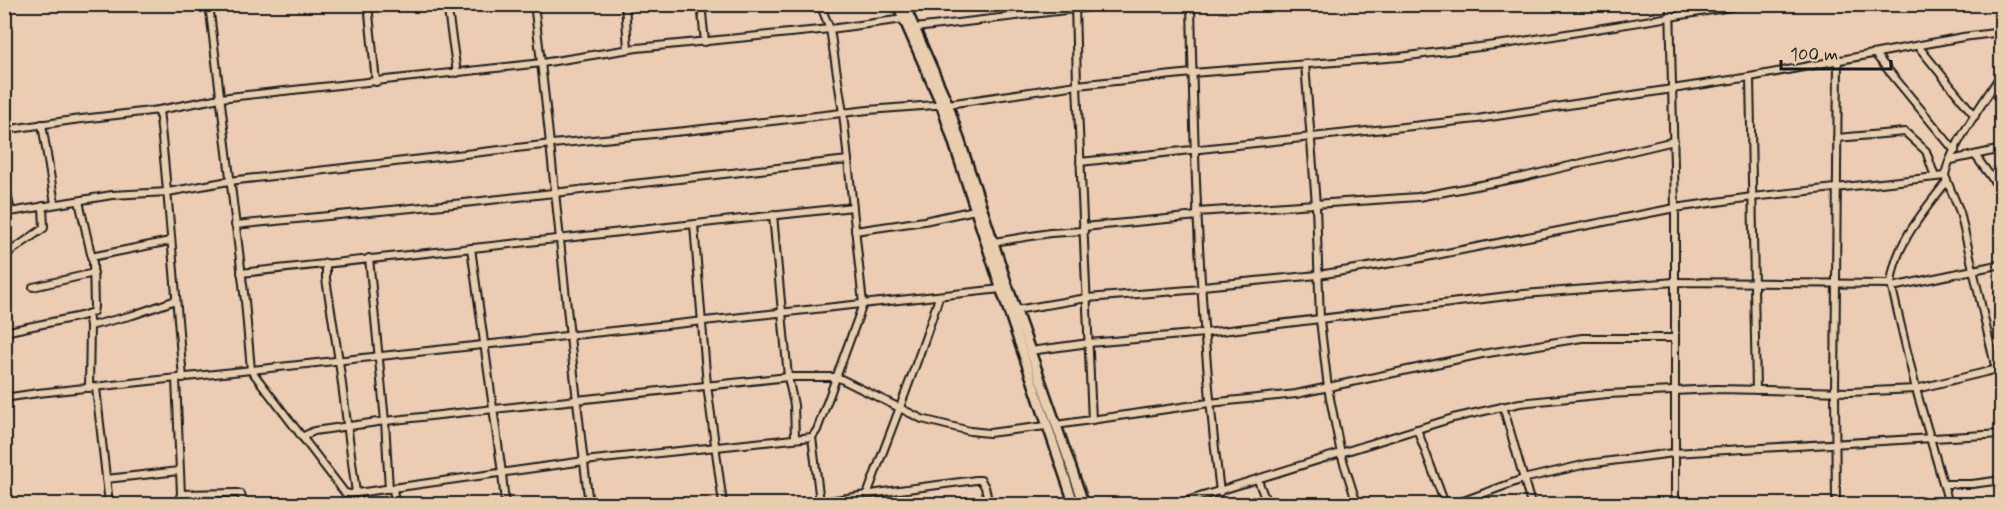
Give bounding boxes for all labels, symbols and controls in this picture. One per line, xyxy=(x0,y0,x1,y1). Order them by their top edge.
scale bar xyxy=(1781,33,1890,71)
text: 100 m xyxy=(1790,43,1838,67)

